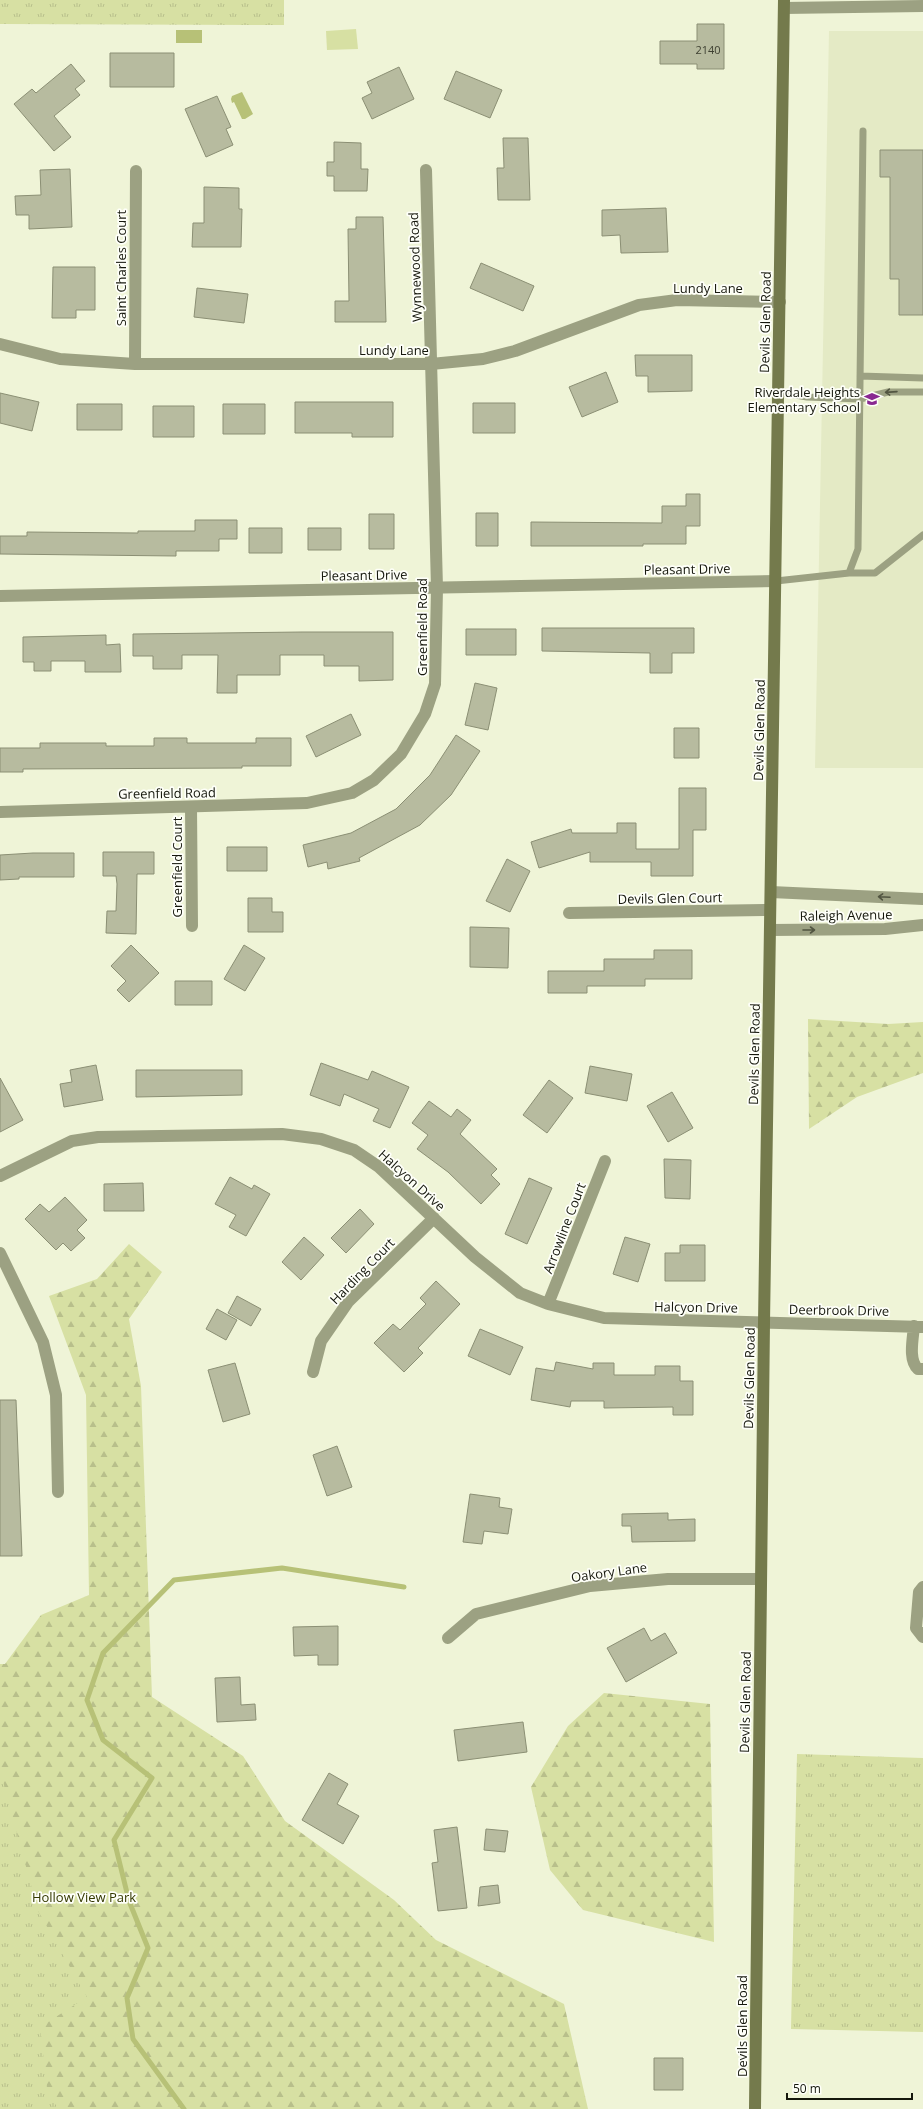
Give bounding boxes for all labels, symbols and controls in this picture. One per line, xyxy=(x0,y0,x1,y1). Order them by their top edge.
house number: 2140 xyxy=(695,42,721,57)
street label: Saint Charles Court xyxy=(112,209,130,326)
street label: Wynnewood Road xyxy=(404,212,426,322)
street label: Devils Glen Road xyxy=(755,271,775,373)
street label: Lundy Lane xyxy=(673,279,743,297)
street label: Lundy Lane xyxy=(359,341,429,359)
place label: Riverdale Heights Elementary School xyxy=(748,383,860,416)
one-way arrow xyxy=(885,389,898,396)
school or university icon: Riverdale Heights Elementary School xyxy=(863,390,881,408)
street label: Pleasant Drive xyxy=(643,559,731,579)
street label: Pleasant Drive xyxy=(320,565,408,585)
street label: Greenfield Road xyxy=(413,578,431,676)
street label: Devils Glen Road xyxy=(749,679,769,781)
street label: Greenfield Road xyxy=(118,783,216,803)
street label: Greenfield Court xyxy=(168,816,186,917)
street label: Devils Glen Court xyxy=(618,888,723,908)
one-way arrow xyxy=(878,893,891,901)
street label: Raleigh Avenue xyxy=(799,905,893,925)
one-way arrow xyxy=(802,926,815,934)
street label: Devils Glen Road xyxy=(744,1003,764,1105)
street label: Halcyon Drive xyxy=(375,1145,449,1215)
street label: Arrowline Court xyxy=(538,1180,590,1276)
street label: Harding Court xyxy=(326,1234,398,1308)
street label: Halcyon Drive xyxy=(654,1297,738,1317)
street label: Deerbrook Drive xyxy=(789,1300,889,1320)
street label: Devils Glen Road xyxy=(739,1327,759,1429)
street label: Oakory Lane xyxy=(570,1558,648,1586)
street label: Devils Glen Road xyxy=(735,1651,755,1753)
park label: Hollow View Park xyxy=(32,1888,136,1906)
street label: Devils Glen Road xyxy=(733,1975,751,2077)
scale bar xyxy=(787,2075,912,2101)
text: 50 m xyxy=(793,2080,821,2097)

